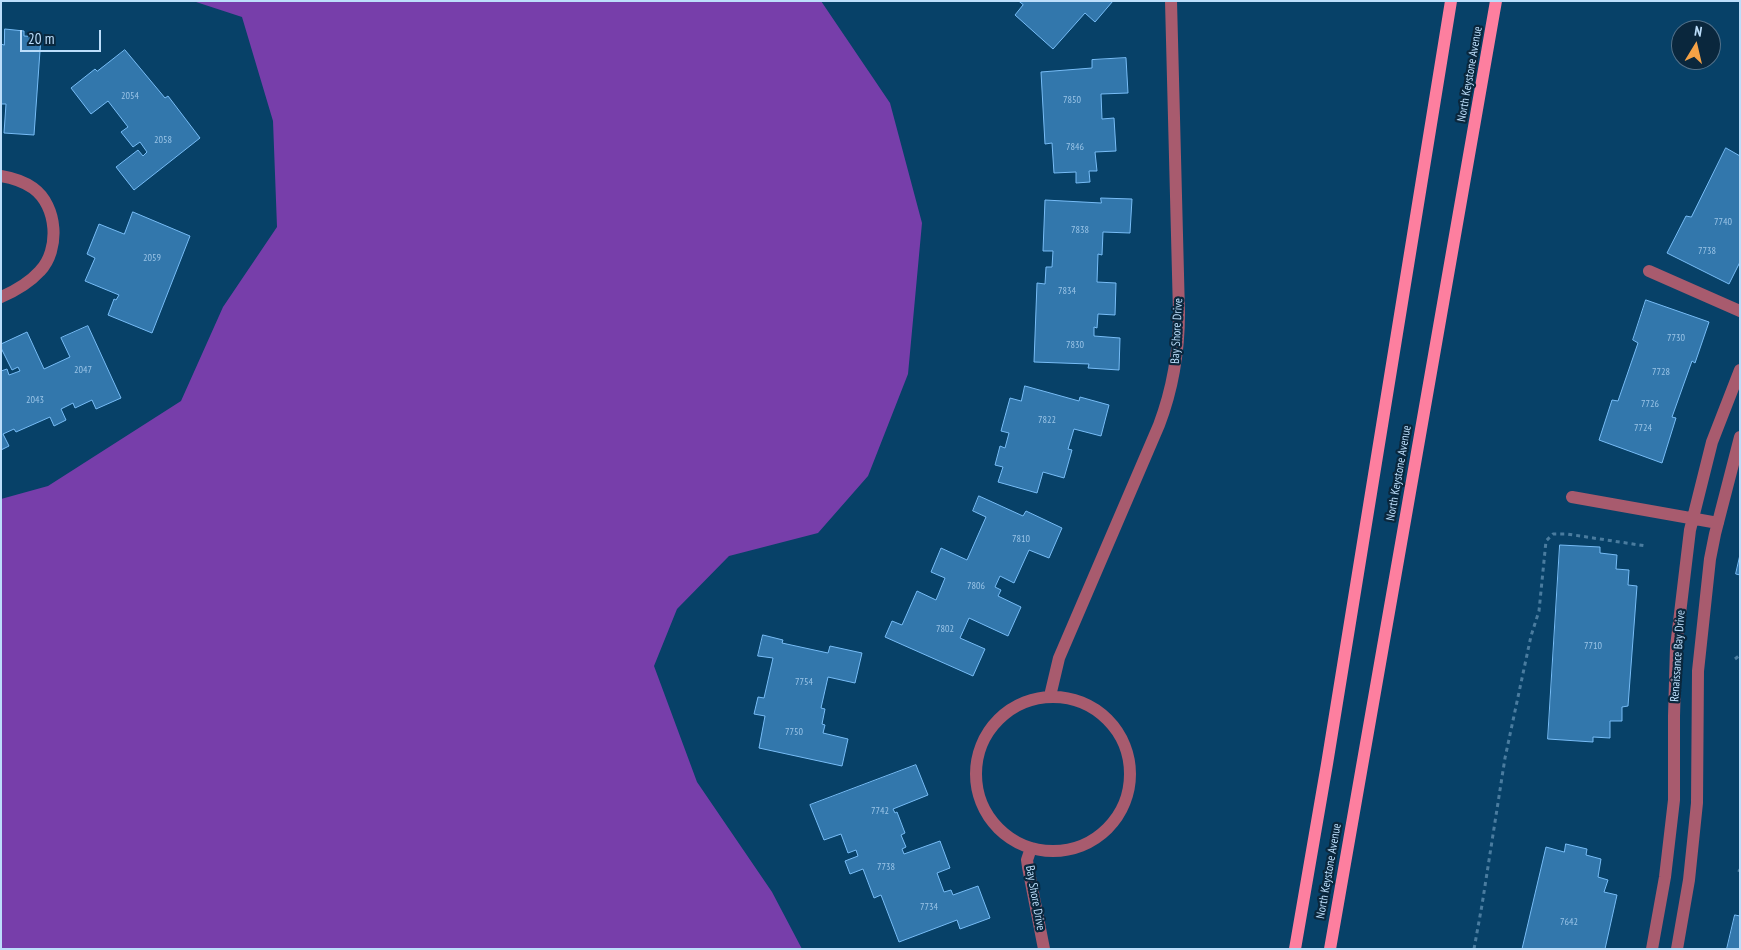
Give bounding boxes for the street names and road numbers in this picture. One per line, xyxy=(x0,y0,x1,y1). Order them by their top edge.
street label: North Keystone Avenue xyxy=(1455,25,1485,123)
street label: Bay Shore Drive xyxy=(1168,298,1186,364)
street label: North Keystone Avenue xyxy=(1384,424,1414,522)
street label: Renaissance Bay Drive xyxy=(1668,610,1688,702)
street label: North Keystone Avenue xyxy=(1314,822,1344,920)
street label: Bay Shore Drive xyxy=(1022,864,1048,932)

